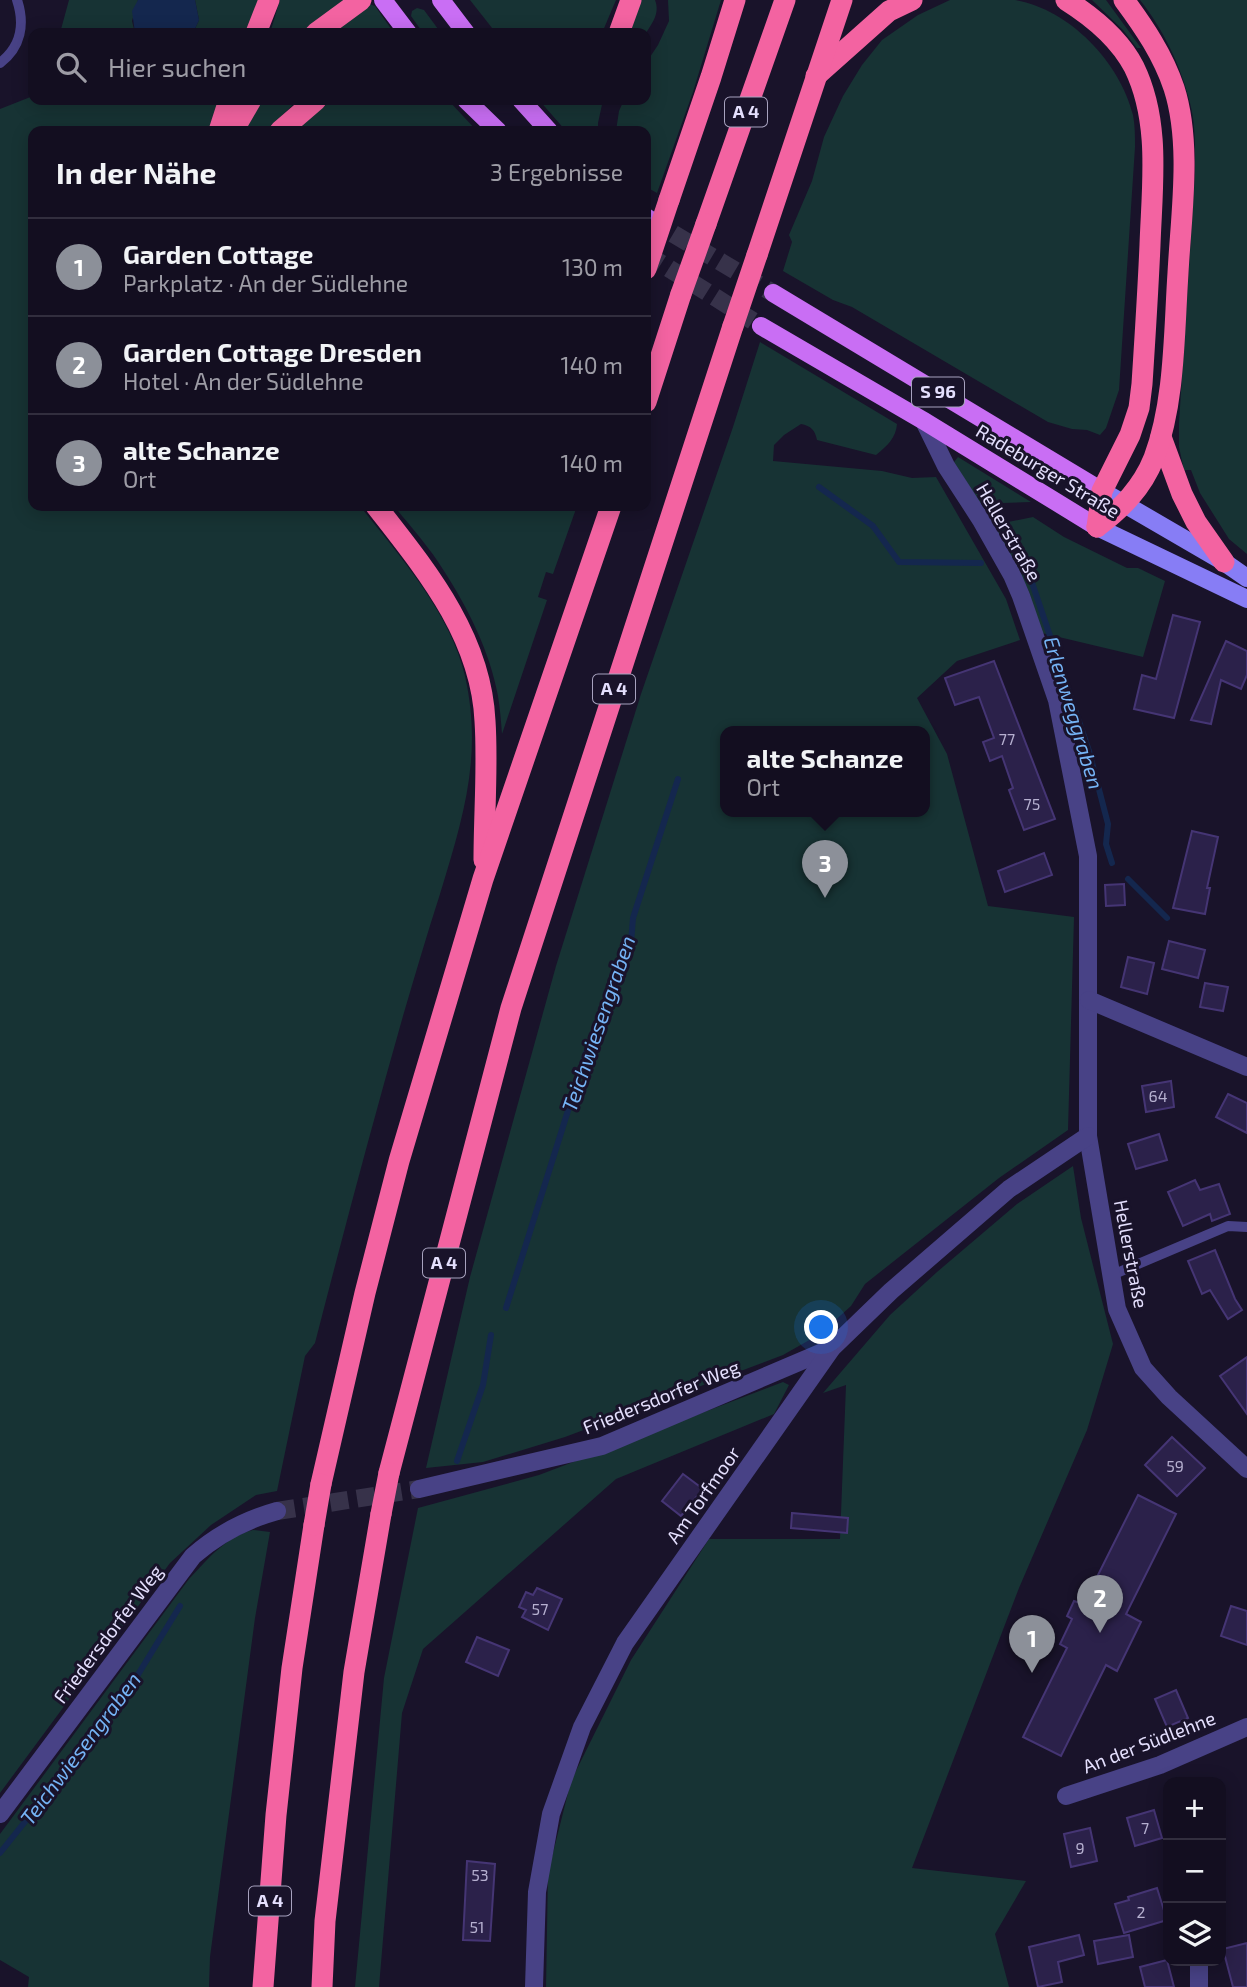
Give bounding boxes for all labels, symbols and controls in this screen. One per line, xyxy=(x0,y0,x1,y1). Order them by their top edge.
search box xyxy=(28,28,651,105)
icon: search xyxy=(52,48,90,86)
text: Hier suchen xyxy=(108,51,246,82)
road number: A 4 xyxy=(725,98,767,127)
text: In der Nähe xyxy=(56,154,217,190)
text: 3 Ergebnisse xyxy=(490,158,623,186)
text: Garden Cottage xyxy=(123,238,313,269)
text: 1 xyxy=(74,253,84,281)
text: 130 m xyxy=(562,253,623,281)
text: Parkplatz · An der Südlehne xyxy=(123,269,408,297)
text: Garden Cottage Dresden xyxy=(123,336,422,367)
text: 2 xyxy=(72,351,86,379)
text: 140 m xyxy=(561,351,623,379)
text: Hotel · An der Südlehne xyxy=(123,367,364,395)
road number: S 96 xyxy=(912,378,964,406)
street label: Radeburger Straße xyxy=(972,419,1124,523)
text: alte Schanze xyxy=(123,434,280,465)
text: 3 xyxy=(72,449,86,477)
text: 140 m xyxy=(561,449,623,477)
text: Ort xyxy=(123,465,156,493)
street label: Hellerstraße xyxy=(972,478,1047,585)
water label: Erlenweggraben xyxy=(1039,633,1110,792)
road number: A 4 xyxy=(593,674,635,704)
popup xyxy=(720,726,930,817)
house number: 77 xyxy=(999,729,1015,748)
text: alte Schanze xyxy=(747,742,903,773)
text: Ort xyxy=(747,773,780,801)
house number: 75 xyxy=(1024,794,1040,813)
pin: 3 xyxy=(802,840,848,898)
water label: Teichwiesengraben xyxy=(556,932,639,1115)
house number: 64 xyxy=(1149,1086,1168,1105)
street label: Hellerstraße xyxy=(1110,1198,1153,1310)
road number: A 4 xyxy=(423,1248,465,1278)
your location xyxy=(804,1310,838,1344)
street label: Friedersdorfer Weg xyxy=(579,1354,743,1438)
street label: Am Torfmoor xyxy=(661,1442,745,1547)
house number: 59 xyxy=(1166,1456,1184,1475)
street label: Friedersdorfer Weg xyxy=(48,1560,167,1707)
pin: 2 xyxy=(1077,1575,1123,1633)
house number: 57 xyxy=(532,1599,548,1618)
pin: 1 xyxy=(1009,1615,1055,1673)
water label: Teichwiesengraben xyxy=(14,1667,145,1829)
street label: An der Südlehne xyxy=(1079,1706,1218,1777)
map controls xyxy=(1163,1777,1226,1966)
button: + xyxy=(1163,1777,1226,1840)
house number: 7 xyxy=(1141,1818,1149,1837)
house number: 9 xyxy=(1075,1838,1085,1857)
button: − xyxy=(1163,1840,1226,1903)
house number: 53 xyxy=(471,1865,489,1884)
road number: A 4 xyxy=(249,1886,291,1915)
house number: 2 xyxy=(1137,1902,1146,1921)
button: layers xyxy=(1163,1903,1226,1966)
house number: 51 xyxy=(470,1917,484,1936)

